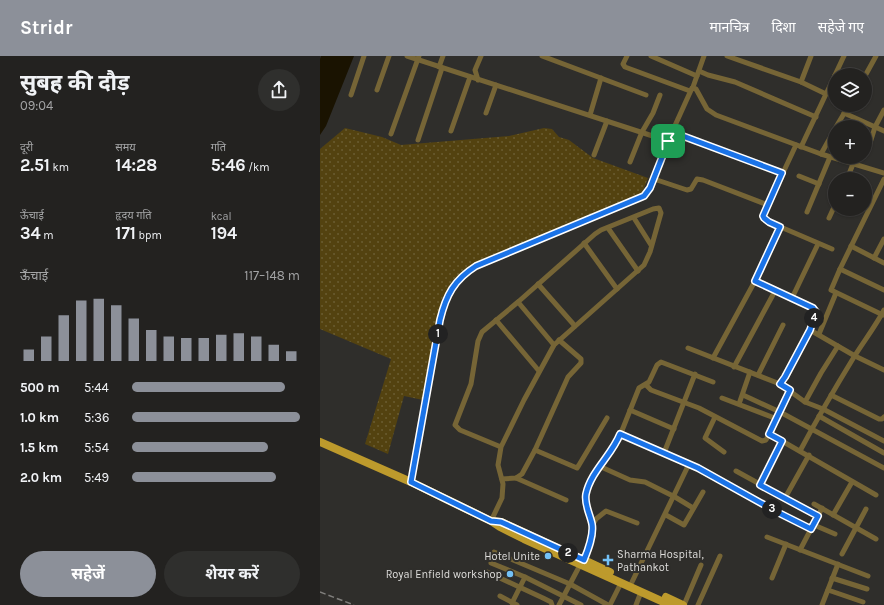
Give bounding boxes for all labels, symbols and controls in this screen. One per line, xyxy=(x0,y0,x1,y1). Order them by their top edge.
text: Stridr xyxy=(20,17,72,39)
text: मानचित्र xyxy=(710,19,750,36)
text: दिशा xyxy=(772,19,796,36)
text: सहेजे गए xyxy=(818,19,864,36)
map controls xyxy=(828,68,872,216)
button: layers xyxy=(828,68,872,112)
button: share xyxy=(258,69,300,111)
text: सुबह की दौड़ xyxy=(20,70,130,96)
text: 09:04 xyxy=(20,98,53,113)
button: + xyxy=(828,120,872,164)
pin xyxy=(651,124,685,158)
icon: arrive xyxy=(657,130,679,152)
text: दूरी xyxy=(20,141,33,154)
text: समय xyxy=(115,141,136,154)
text: गति xyxy=(211,141,226,154)
text: 2.51 xyxy=(20,155,50,175)
text: 14:28 xyxy=(115,155,157,175)
text: 5:46 xyxy=(211,155,246,175)
text: km xyxy=(50,161,69,174)
text: /km xyxy=(246,161,269,174)
button: − xyxy=(828,172,872,216)
text: ऊँचाई xyxy=(20,209,44,222)
text: हृदय गति xyxy=(115,209,152,222)
text: kcal xyxy=(211,210,232,223)
text: 34 xyxy=(20,223,41,243)
text: 171 xyxy=(115,223,136,243)
text: 194 xyxy=(211,223,237,243)
text: m xyxy=(41,229,54,242)
text: bpm xyxy=(136,229,162,242)
text: ऊँचाई xyxy=(20,268,48,283)
text: 117–148 m xyxy=(244,268,300,283)
pin: 4 xyxy=(804,308,824,328)
text: 4 xyxy=(811,311,817,324)
pin: 1 xyxy=(428,324,448,344)
text: 1 xyxy=(436,327,440,340)
text: 500 m xyxy=(20,380,60,395)
text: 5:44 xyxy=(84,380,109,395)
text: 1.0 km xyxy=(20,410,59,425)
text: 5:36 xyxy=(84,410,109,425)
text: 1.5 km xyxy=(20,440,58,455)
text: 5:54 xyxy=(84,440,109,455)
text: 2.0 km xyxy=(20,470,62,485)
text: 5:49 xyxy=(84,470,109,485)
pin: 3 xyxy=(762,499,782,519)
text: 3 xyxy=(769,502,775,515)
pin: 2 xyxy=(558,543,578,563)
text: 2 xyxy=(565,546,571,559)
place label: Sharma Hospital, Pathankot xyxy=(617,548,704,574)
place label: Hotel Unite xyxy=(484,550,540,563)
button: सहेजें xyxy=(20,551,156,597)
button: शेयर करें xyxy=(164,551,300,597)
marker: Hotel Unite xyxy=(543,551,553,561)
marker: Sharma Hospital, Pathankot xyxy=(602,554,614,566)
place label: Royal Enfield workshop xyxy=(386,568,502,581)
marker: Royal Enfield workshop xyxy=(505,569,515,579)

